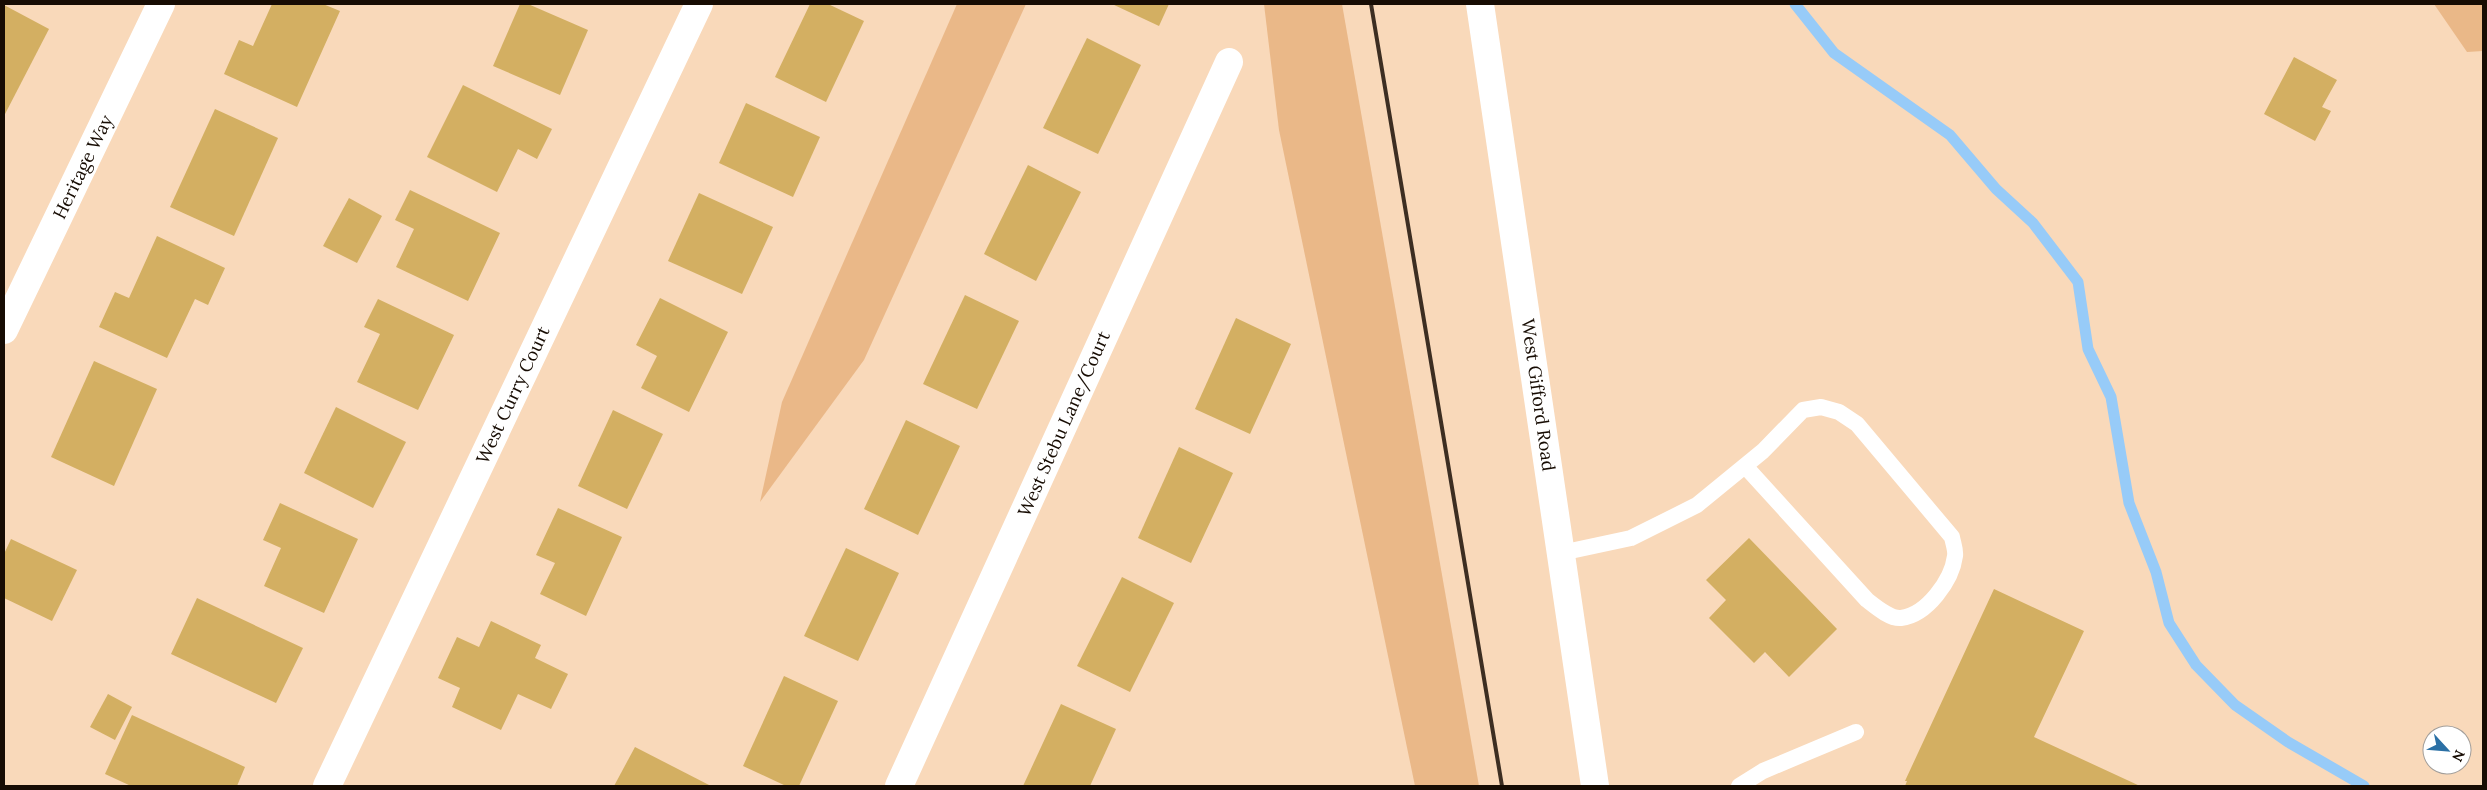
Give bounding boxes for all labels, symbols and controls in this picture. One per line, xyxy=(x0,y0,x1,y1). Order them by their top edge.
street label: Heritage Way xyxy=(47,111,118,223)
street label: West Gifford Road xyxy=(1516,317,1561,473)
street label: West Curry Court xyxy=(471,322,555,467)
street label: West Stebu Lane/Court xyxy=(1012,327,1115,520)
north arrow xyxy=(2422,725,2472,775)
text: N xyxy=(2448,747,2469,765)

